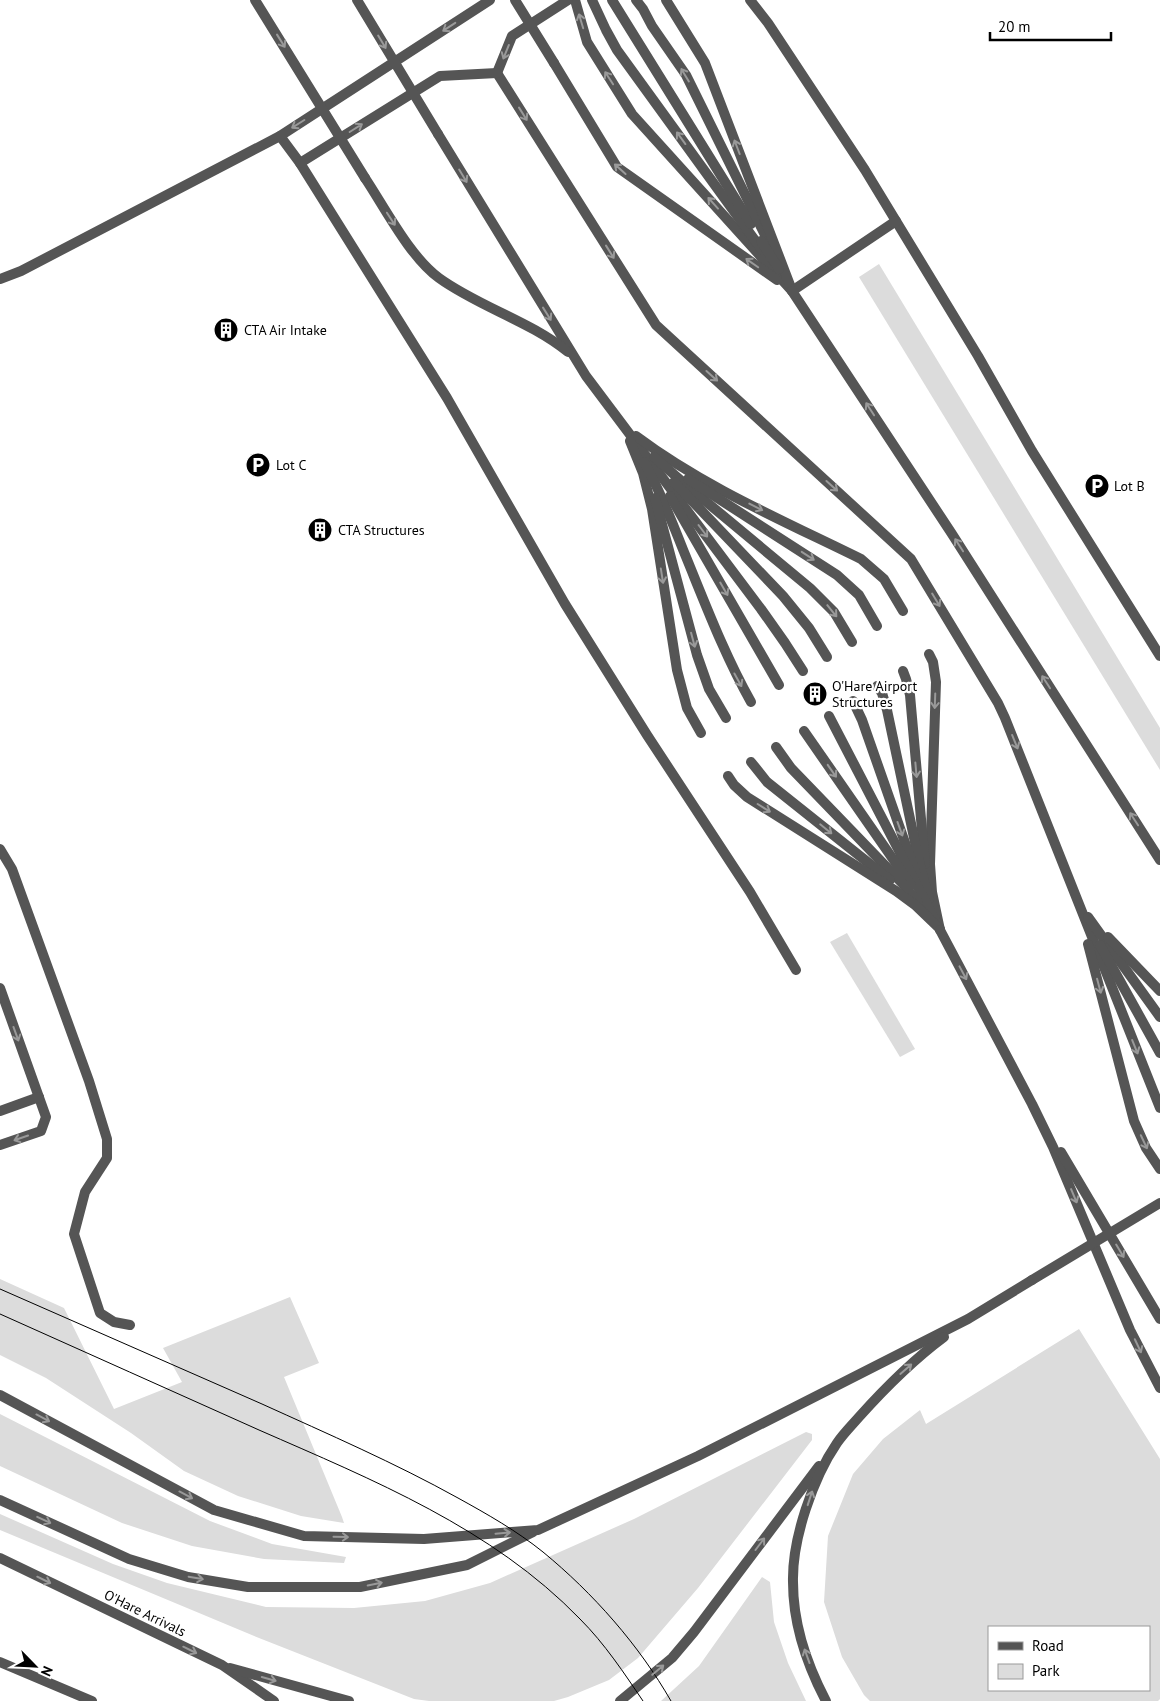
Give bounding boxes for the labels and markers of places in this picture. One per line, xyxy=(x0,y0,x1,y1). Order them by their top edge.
building icon: CTA Air Intake xyxy=(213,317,239,343)
place label: CTA Air Intake xyxy=(244,321,327,339)
parking icon: Lot C xyxy=(245,452,271,478)
place label: Lot C xyxy=(276,456,306,474)
parking icon: Lot B xyxy=(1084,473,1110,499)
place label: Lot B xyxy=(1114,477,1145,495)
building icon: CTA Structures xyxy=(307,517,333,543)
place label: CTA Structures xyxy=(338,521,425,539)
place label: O'Hare Airport Structures xyxy=(832,677,918,711)
building icon: O'Hare Airport Structures xyxy=(802,681,828,707)

